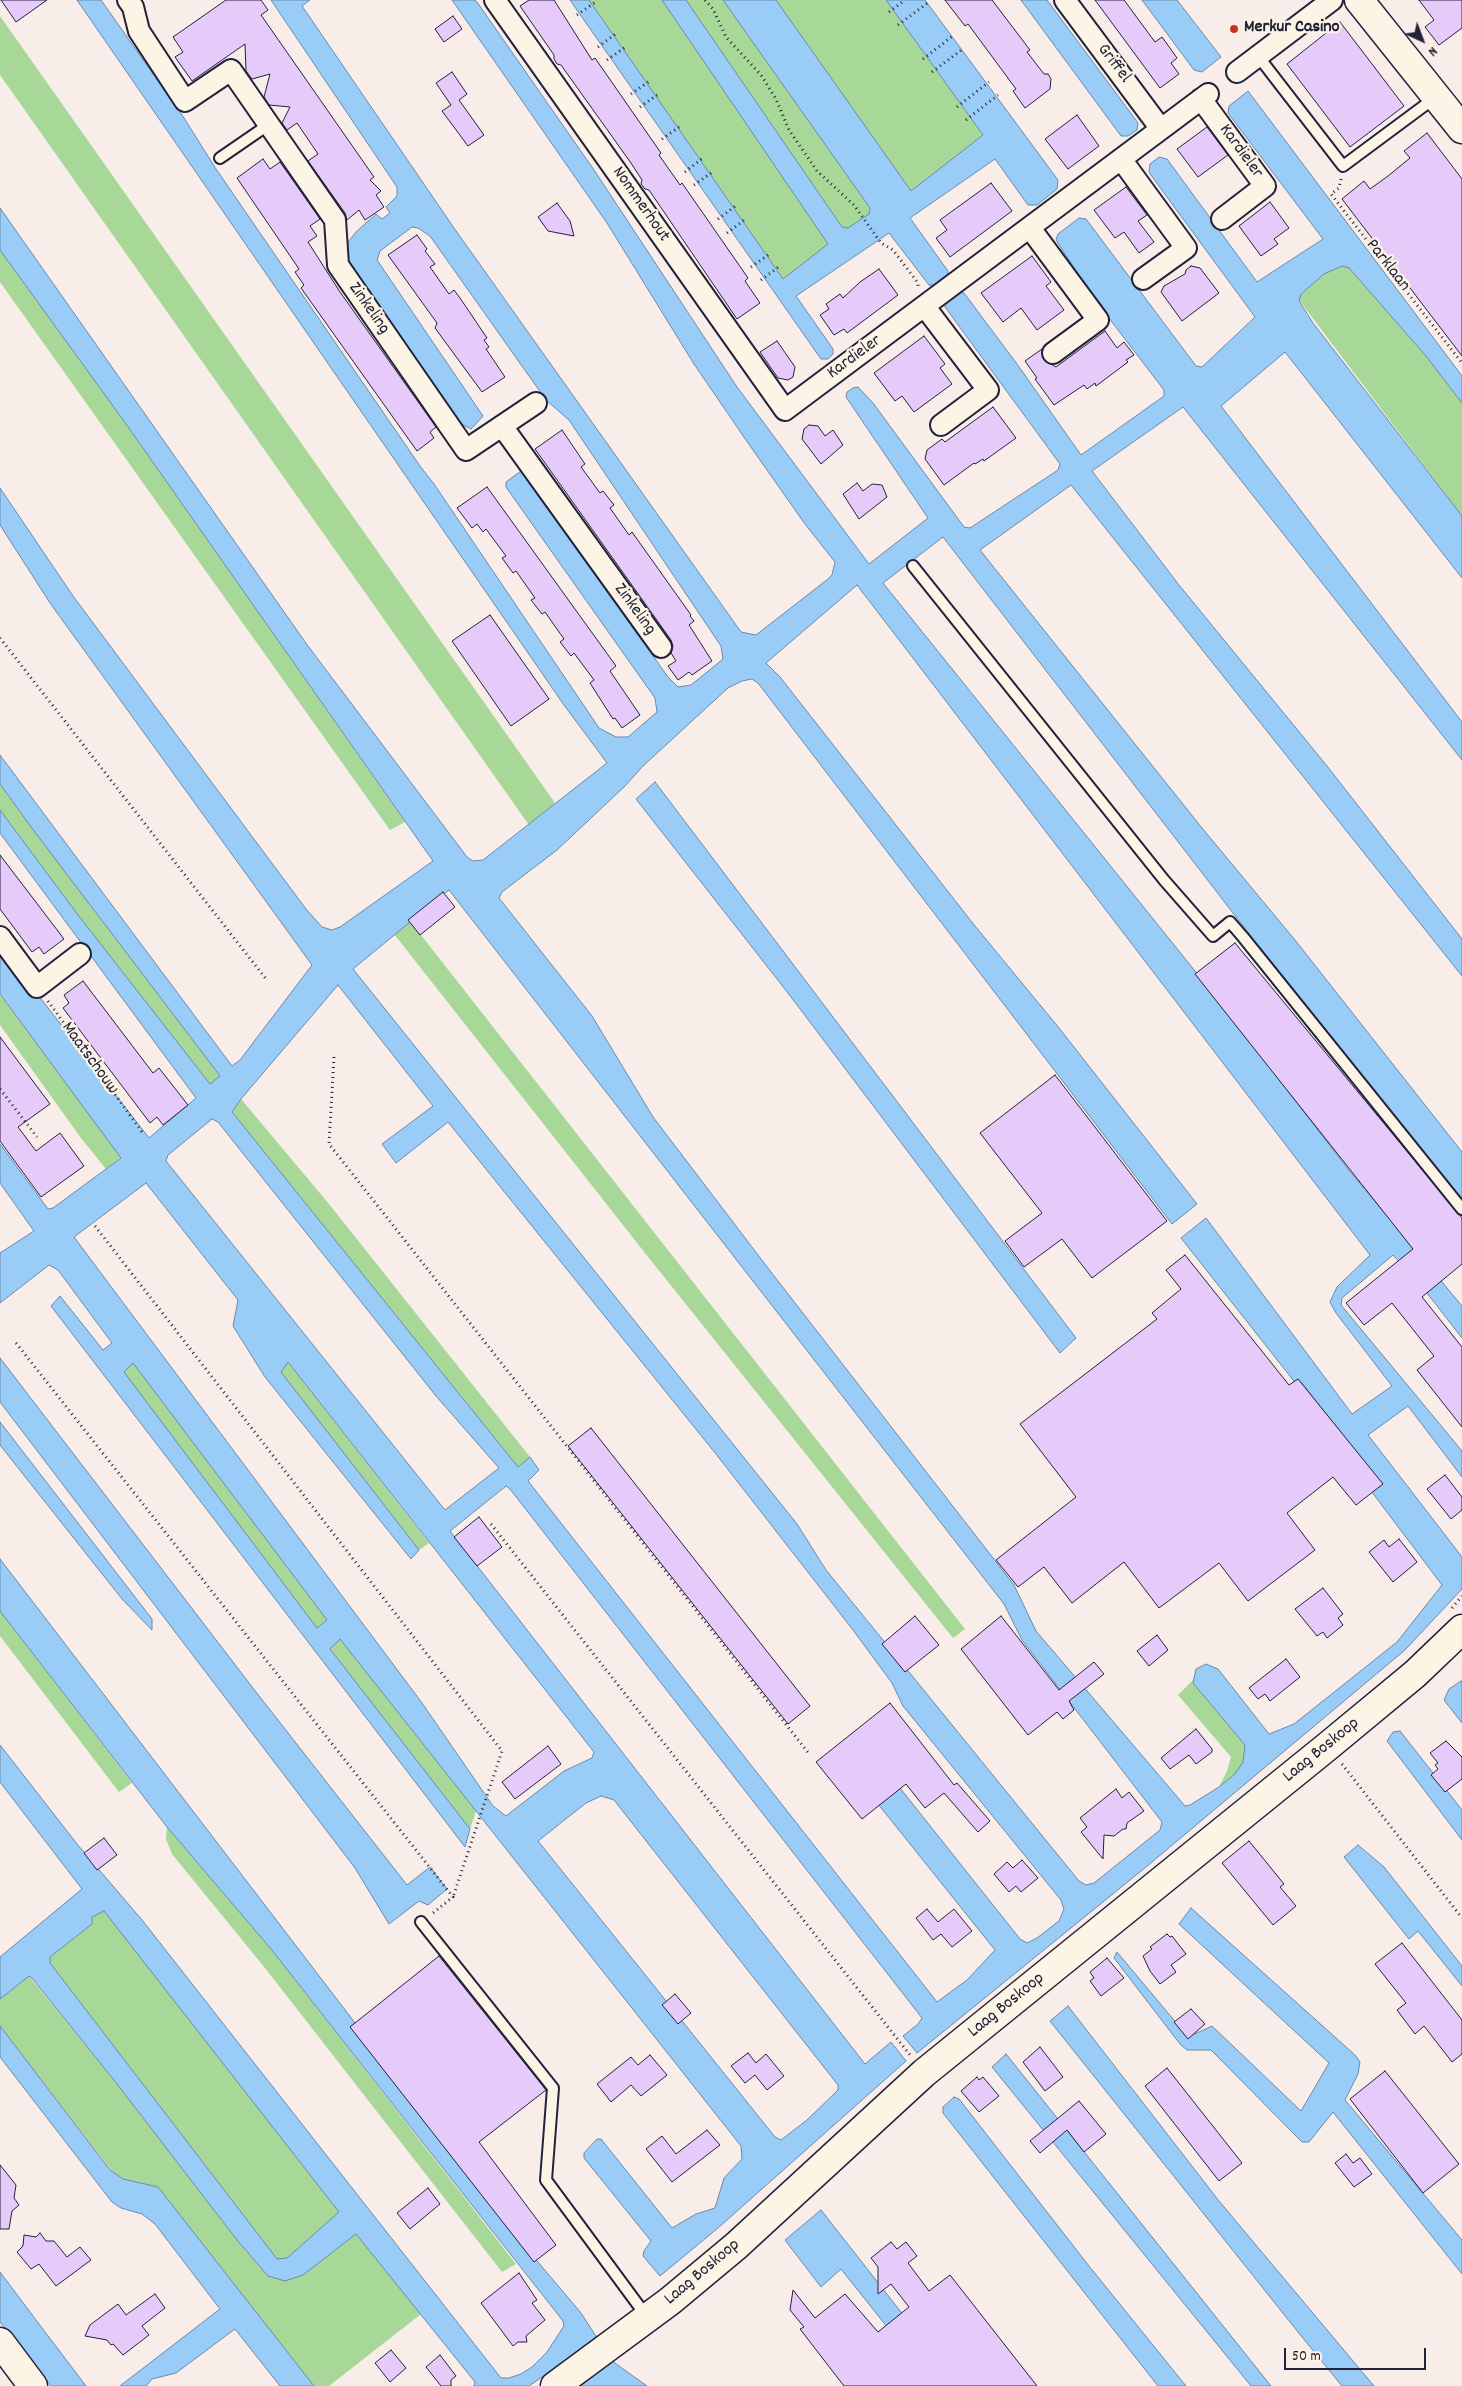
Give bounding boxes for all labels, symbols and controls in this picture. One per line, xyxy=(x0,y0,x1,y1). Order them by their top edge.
north arrow xyxy=(1397,15,1447,65)
place label: Merkur Casino xyxy=(1244,18,1340,40)
marker: Merkur Casino xyxy=(1228,23,1240,35)
street label: Griffel xyxy=(1091,40,1135,88)
text: N xyxy=(1423,41,1442,61)
street label: Kardieler xyxy=(1213,121,1267,183)
street label: Nommerhout xyxy=(606,163,674,247)
street label: Parklaan xyxy=(1360,236,1414,296)
street label: Zinkeling xyxy=(342,279,394,339)
street label: Kardieler xyxy=(824,331,886,385)
street label: Zinkeling xyxy=(608,580,660,640)
street label: Maatschouw xyxy=(55,1018,123,1100)
street label: Laag Boskoop xyxy=(1279,1714,1365,1788)
street label: Laag Boskoop xyxy=(964,1969,1050,2043)
street label: Laag Boskoop xyxy=(661,2235,745,2311)
scale bar xyxy=(1287,2338,1430,2370)
text: 50 m xyxy=(1292,2346,1321,2368)

